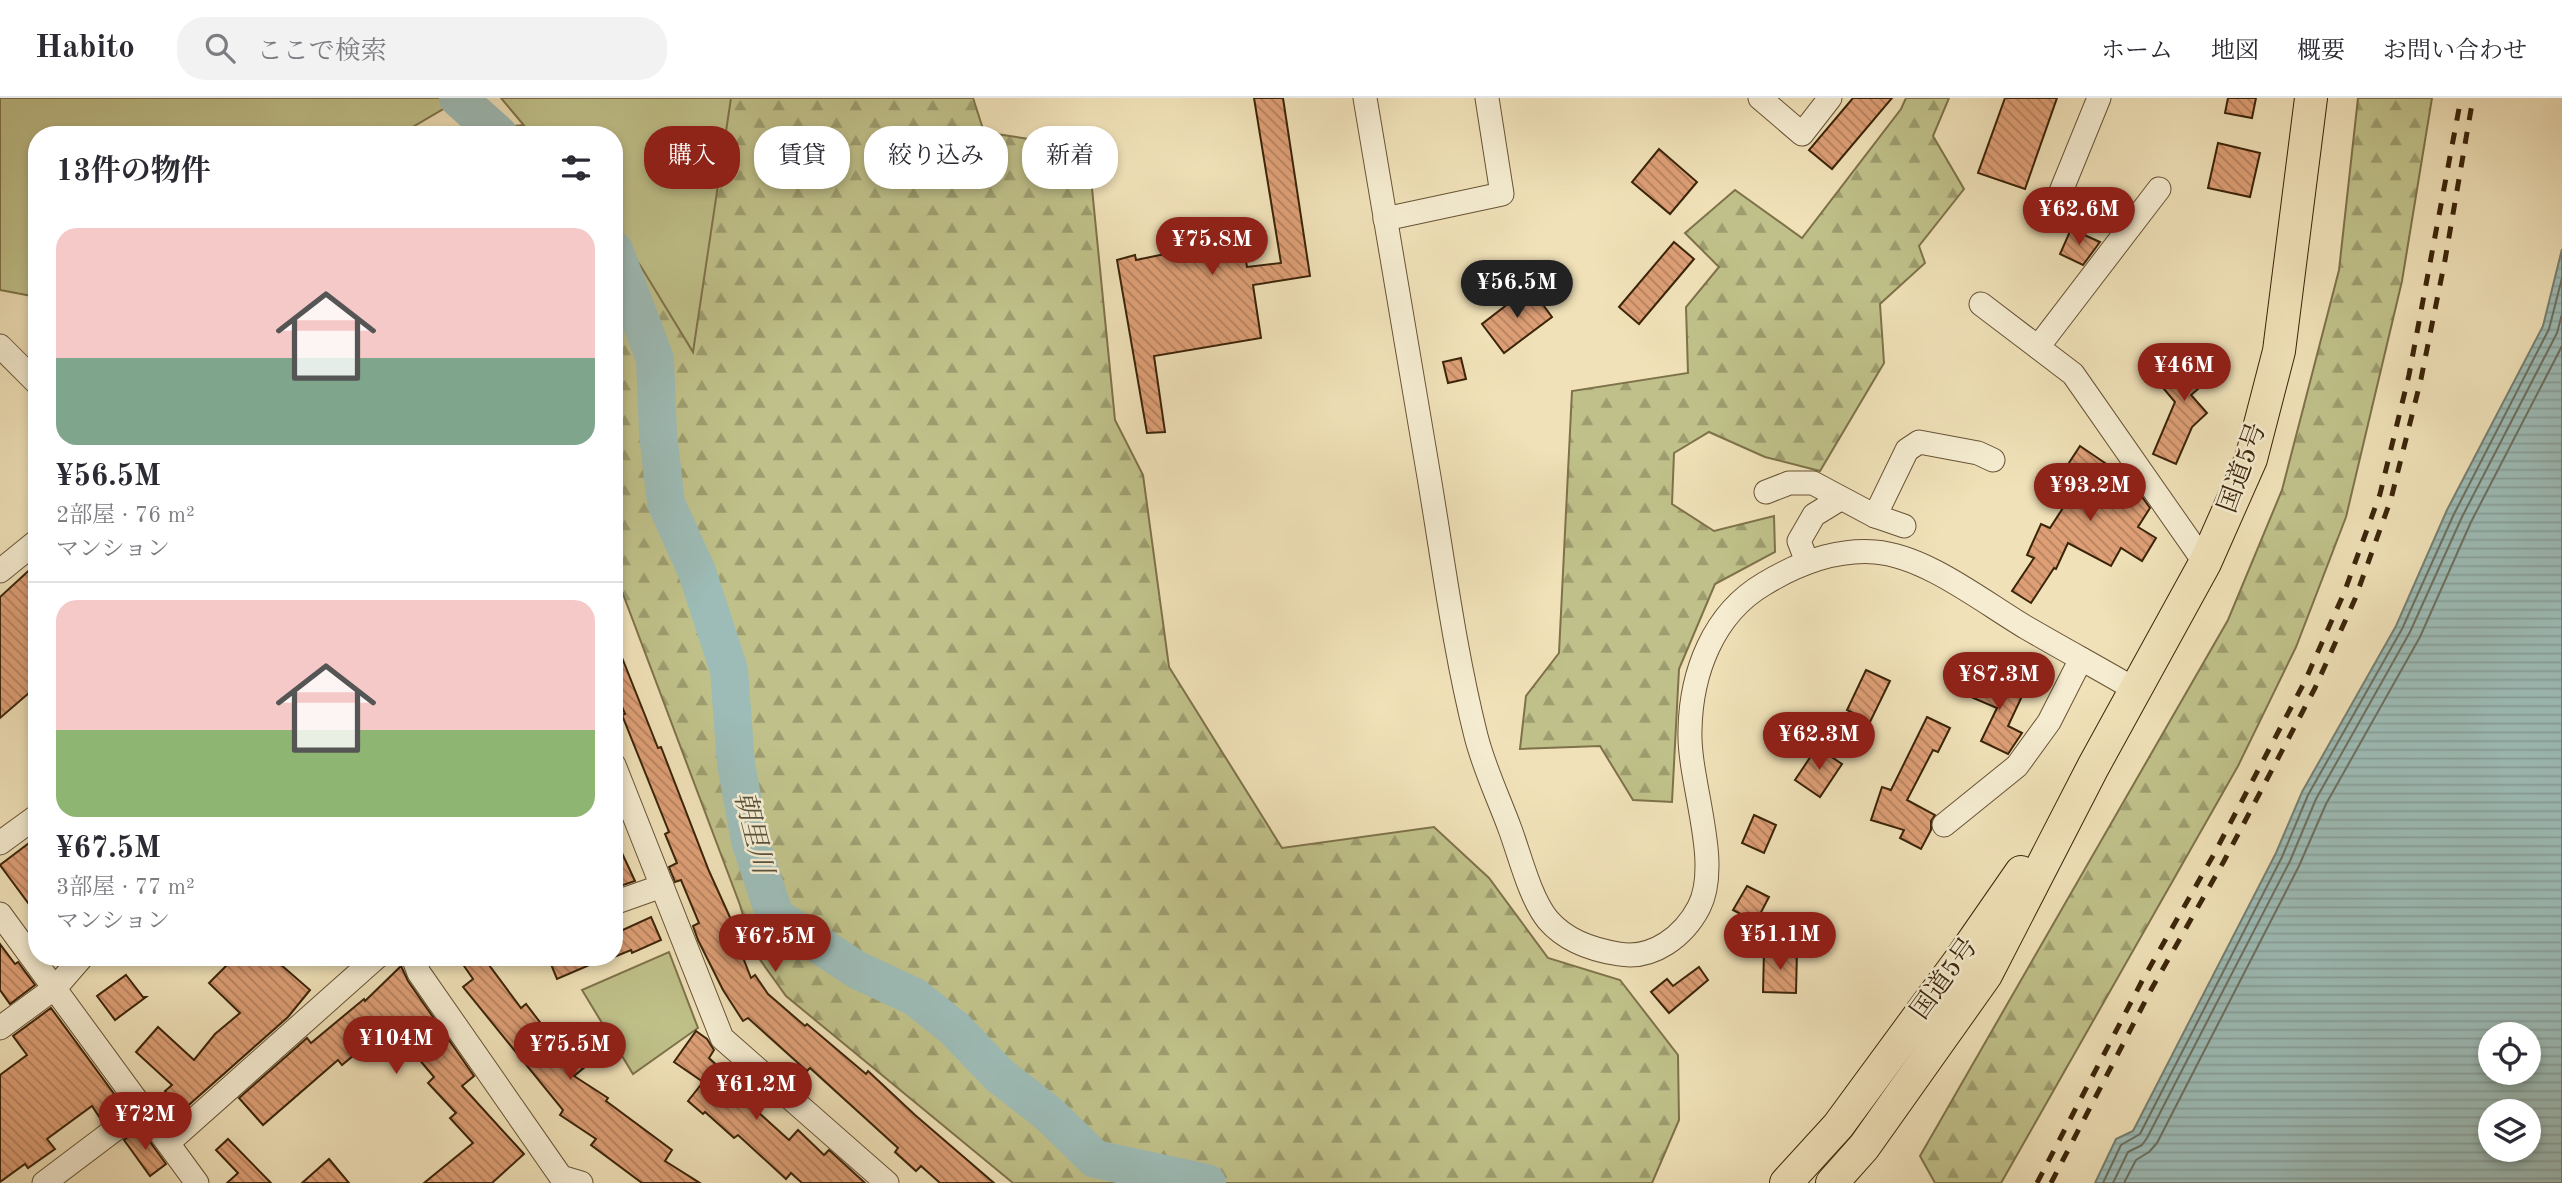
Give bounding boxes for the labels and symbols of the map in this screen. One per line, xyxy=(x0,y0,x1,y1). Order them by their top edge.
pin: ¥62.6M xyxy=(2022,188,2136,247)
pin: ¥75.8M xyxy=(1155,218,1269,277)
pin: ¥56.5M xyxy=(1460,260,1574,320)
pin: ¥46M xyxy=(2143,344,2225,403)
street label: 国道5号 xyxy=(2213,419,2271,516)
pin: ¥93.2M xyxy=(2033,464,2147,523)
pin: ¥87.3M xyxy=(1942,652,2056,712)
pin: ¥62.3M xyxy=(1762,712,1876,772)
water label: 朝里川 xyxy=(728,788,779,880)
pin: ¥51.1M xyxy=(1723,912,1837,972)
pin: ¥67.5M xyxy=(718,914,832,974)
street label: 国道5号 xyxy=(1906,933,1983,1024)
pin: ¥104M xyxy=(347,1016,445,1076)
pin: ¥75.5M xyxy=(513,1023,627,1082)
pin: ¥61.2M xyxy=(699,1062,813,1122)
pin: ¥72M xyxy=(104,1093,186,1152)

